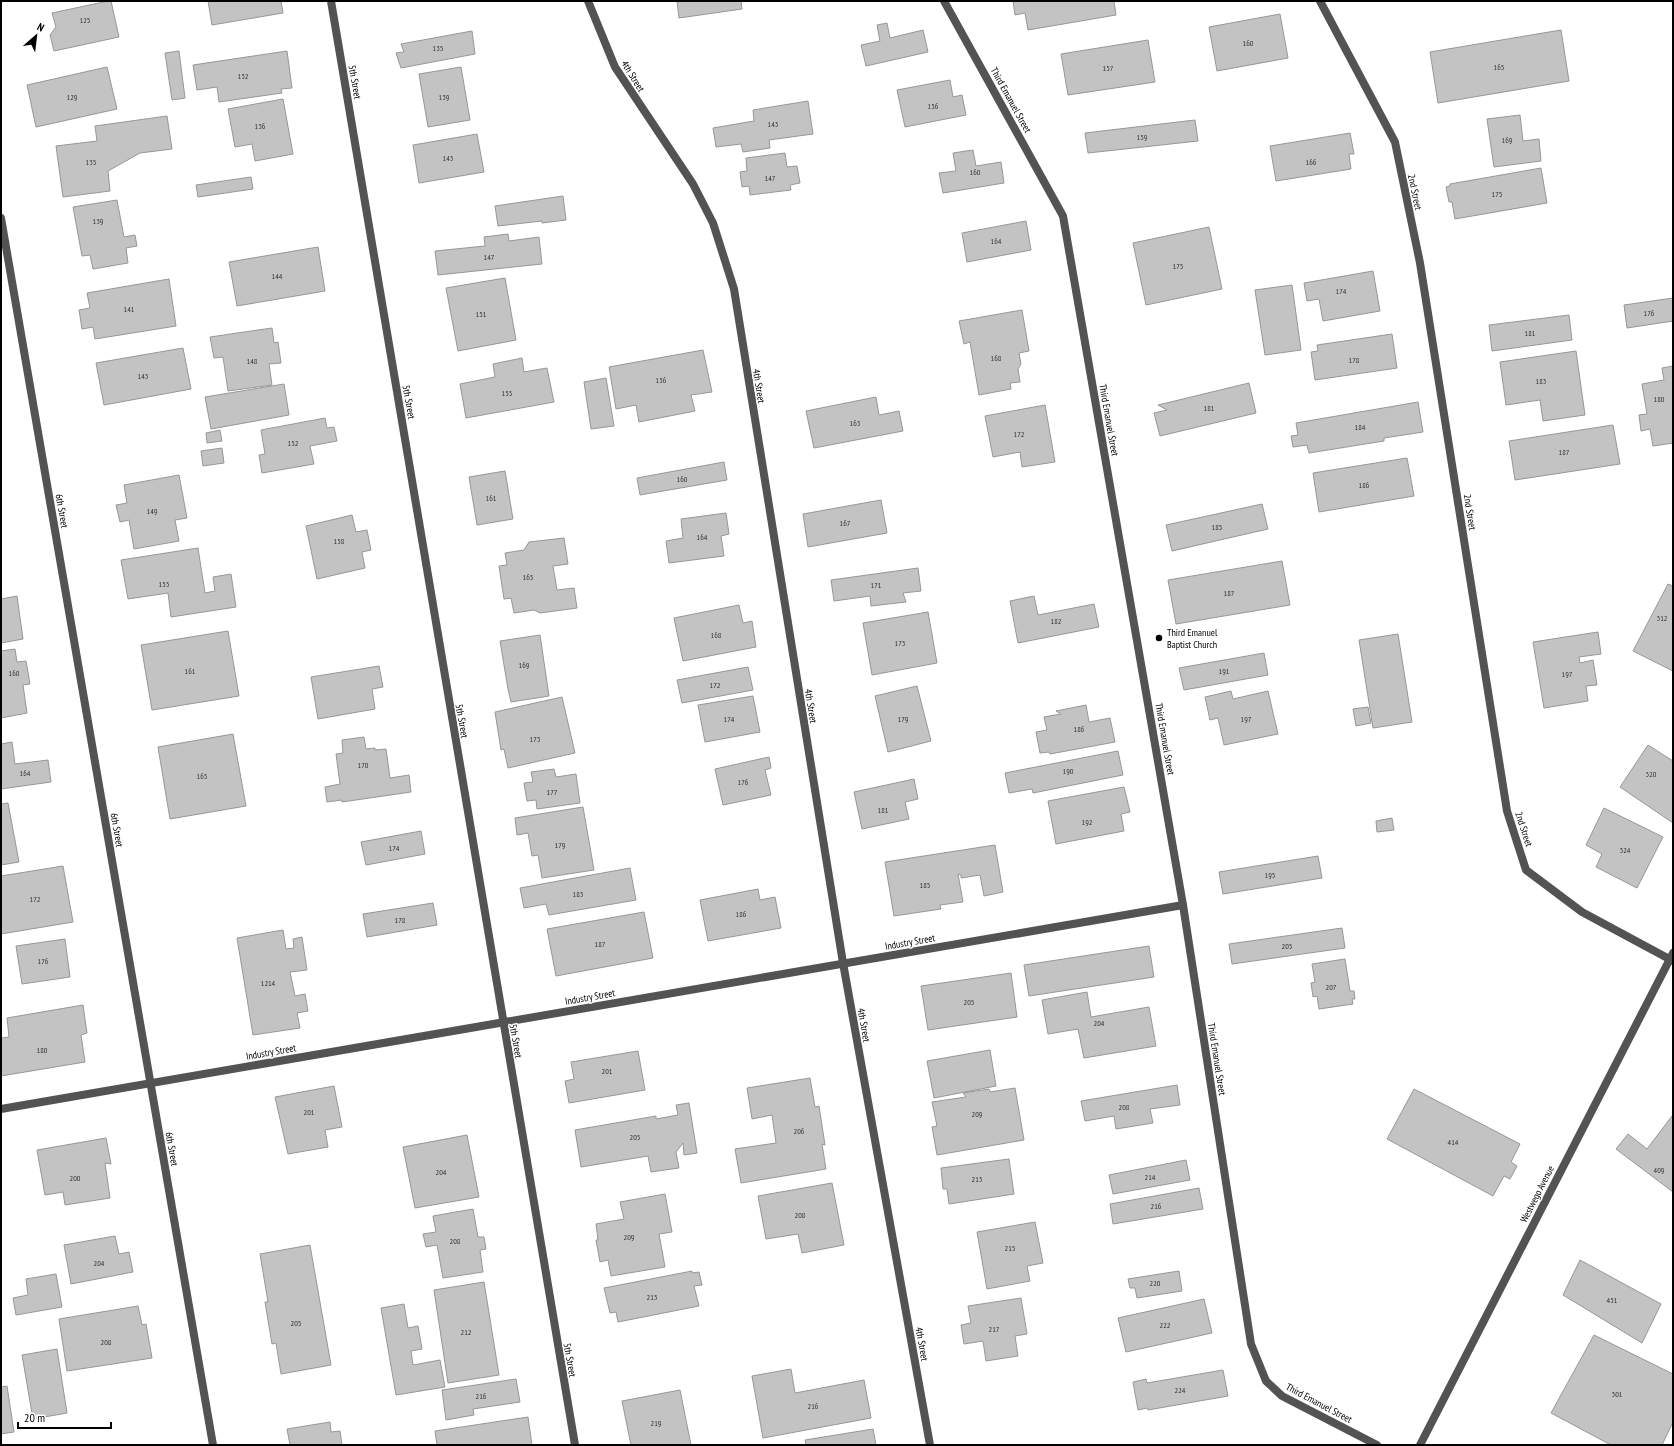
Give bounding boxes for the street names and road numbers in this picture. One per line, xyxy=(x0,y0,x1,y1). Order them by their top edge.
street label: 4th Street xyxy=(618,58,648,94)
street label: 5th Street xyxy=(346,64,364,100)
street label: Third Emanuel Street xyxy=(988,65,1035,135)
street label: 2nd Street xyxy=(1405,173,1425,211)
street label: 4th Street xyxy=(750,368,768,404)
street label: Third Emanuel Street xyxy=(1096,383,1122,457)
street label: 5th Street xyxy=(400,384,418,420)
street label: 6th Street xyxy=(53,493,71,529)
street label: 2nd Street xyxy=(1461,493,1479,531)
street label: 4th Street xyxy=(802,688,820,724)
street label: Third Emanuel Street xyxy=(1152,702,1178,776)
street label: 5th Street xyxy=(453,703,471,739)
street label: 2nd Street xyxy=(1512,810,1536,848)
street label: 6th Street xyxy=(108,812,126,848)
street label: Industry Street xyxy=(884,931,936,953)
street label: Industry Street xyxy=(564,986,616,1008)
street label: 4th Street xyxy=(855,1007,873,1043)
street label: Third Emanuel Street xyxy=(1205,1022,1229,1096)
street label: 5th Street xyxy=(507,1023,525,1059)
street label: Industry Street xyxy=(245,1041,297,1063)
street label: 6th Street xyxy=(163,1131,181,1167)
street label: Westwego Avenue xyxy=(1517,1163,1557,1225)
street label: 4th Street xyxy=(913,1326,931,1362)
street label: 5th Street xyxy=(561,1342,579,1378)
street label: Third Emanuel Street xyxy=(1284,1380,1355,1426)

